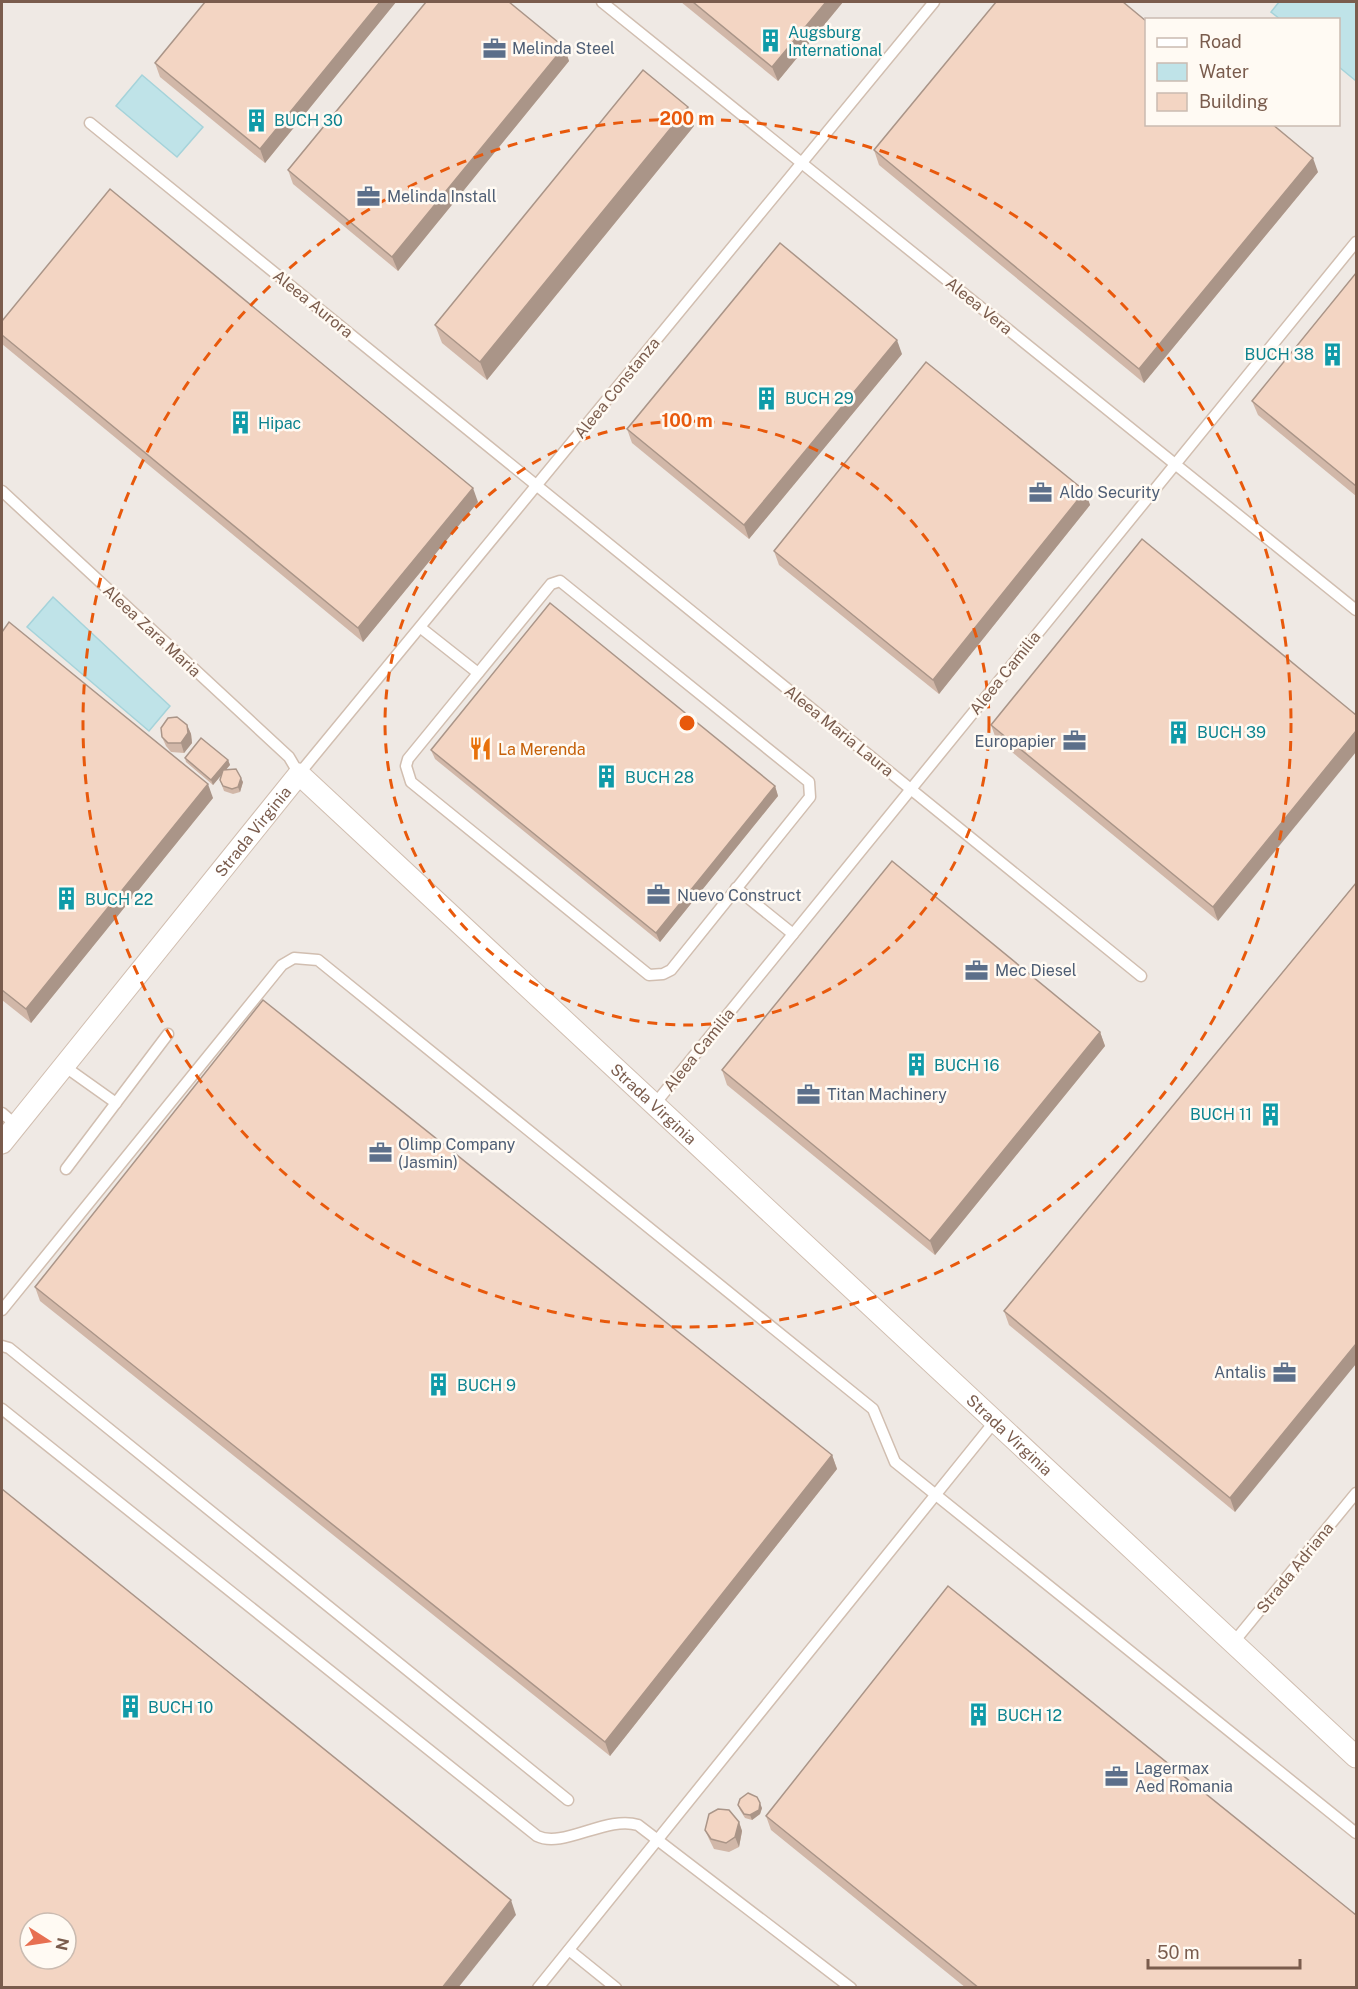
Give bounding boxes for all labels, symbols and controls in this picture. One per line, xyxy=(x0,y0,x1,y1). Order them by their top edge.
legend xyxy=(1145,18,1340,126)
place label: Augsburg International xyxy=(788,23,883,60)
building icon: Augsburg International xyxy=(757,28,783,54)
text: Road xyxy=(1199,31,1242,52)
office icon: Melinda Steel xyxy=(481,35,507,61)
place label: Melinda Steel xyxy=(512,39,615,58)
text: Water xyxy=(1199,61,1249,82)
text: Building xyxy=(1199,91,1268,112)
building icon: BUCH 30 xyxy=(243,107,269,133)
text: 200 m xyxy=(660,108,714,129)
place label: BUCH 30 xyxy=(274,111,343,130)
office icon: Melinda Install xyxy=(356,183,382,209)
place label: Melinda Install xyxy=(387,187,497,206)
street label: Aleea Aurora xyxy=(269,266,357,342)
street label: Aleea Vera xyxy=(942,273,1016,339)
street label: Aleea Constanza xyxy=(570,334,664,442)
building icon: BUCH 38 xyxy=(1319,341,1345,367)
place label: BUCH 38 xyxy=(1245,345,1314,364)
building icon: BUCH 29 xyxy=(754,385,780,411)
place label: BUCH 29 xyxy=(785,389,854,408)
building icon: Hipac xyxy=(227,410,253,436)
text: 100 m xyxy=(661,410,713,431)
place label: Hipac xyxy=(258,414,301,433)
office icon: Aldo Security xyxy=(1028,479,1054,505)
place label: Aldo Security xyxy=(1059,483,1160,502)
street label: Aleea Zara Maria xyxy=(99,581,205,681)
street label: Aleea Camilia xyxy=(966,627,1044,719)
street label: Aleea Maria Laura xyxy=(781,681,897,781)
centre of rings xyxy=(677,713,697,733)
building icon: BUCH 39 xyxy=(1166,719,1192,745)
place label: BUCH 39 xyxy=(1197,723,1266,742)
office icon: Europapier xyxy=(1061,728,1087,754)
place label: Europapier xyxy=(975,732,1056,751)
restaurant icon: La Merenda xyxy=(467,736,493,762)
place label: La Merenda xyxy=(498,740,586,759)
building icon: BUCH 28 xyxy=(594,764,620,790)
place label: BUCH 28 xyxy=(625,768,694,787)
street label: Strada Virginia xyxy=(211,782,295,880)
office icon: Nuevo Construct xyxy=(646,882,672,908)
building icon: BUCH 22 xyxy=(54,886,80,912)
place label: Nuevo Construct xyxy=(677,886,801,905)
place label: BUCH 22 xyxy=(85,890,153,909)
office icon: Mec Diesel xyxy=(964,957,990,983)
place label: Mec Diesel xyxy=(995,961,1077,980)
street label: Aleea Camilia xyxy=(660,1004,738,1096)
building icon: BUCH 16 xyxy=(903,1052,929,1078)
place label: BUCH 16 xyxy=(934,1056,1000,1075)
street label: Strada Virginia xyxy=(607,1059,701,1148)
office icon: Titan Machinery xyxy=(796,1081,822,1107)
place label: Titan Machinery xyxy=(827,1085,947,1104)
building icon: BUCH 11 xyxy=(1257,1101,1283,1127)
place label: BUCH 11 xyxy=(1190,1105,1252,1124)
place label: Olimp Company (Jasmin) xyxy=(398,1135,516,1172)
office icon: Olimp Company (Jasmin) xyxy=(367,1140,393,1166)
office icon: Antalis xyxy=(1271,1359,1297,1385)
place label: Antalis xyxy=(1214,1363,1266,1382)
building icon: BUCH 9 xyxy=(426,1372,452,1398)
place label: BUCH 9 xyxy=(457,1376,516,1395)
street label: Strada Virginia xyxy=(963,1390,1056,1479)
street label: Strada Adriana xyxy=(1252,1519,1338,1617)
building icon: BUCH 10 xyxy=(117,1694,143,1720)
place label: BUCH 10 xyxy=(148,1698,214,1717)
building icon: BUCH 12 xyxy=(966,1702,992,1728)
place label: BUCH 12 xyxy=(997,1706,1062,1725)
place label: Lagermax Aed Romania xyxy=(1135,1759,1233,1796)
office icon: Lagermax Aed Romania xyxy=(1104,1764,1130,1790)
north arrow xyxy=(18,1911,78,1971)
scale bar xyxy=(1148,1932,1300,1970)
text: N xyxy=(52,1936,73,1952)
text: 50 m xyxy=(1157,1942,1200,1963)

